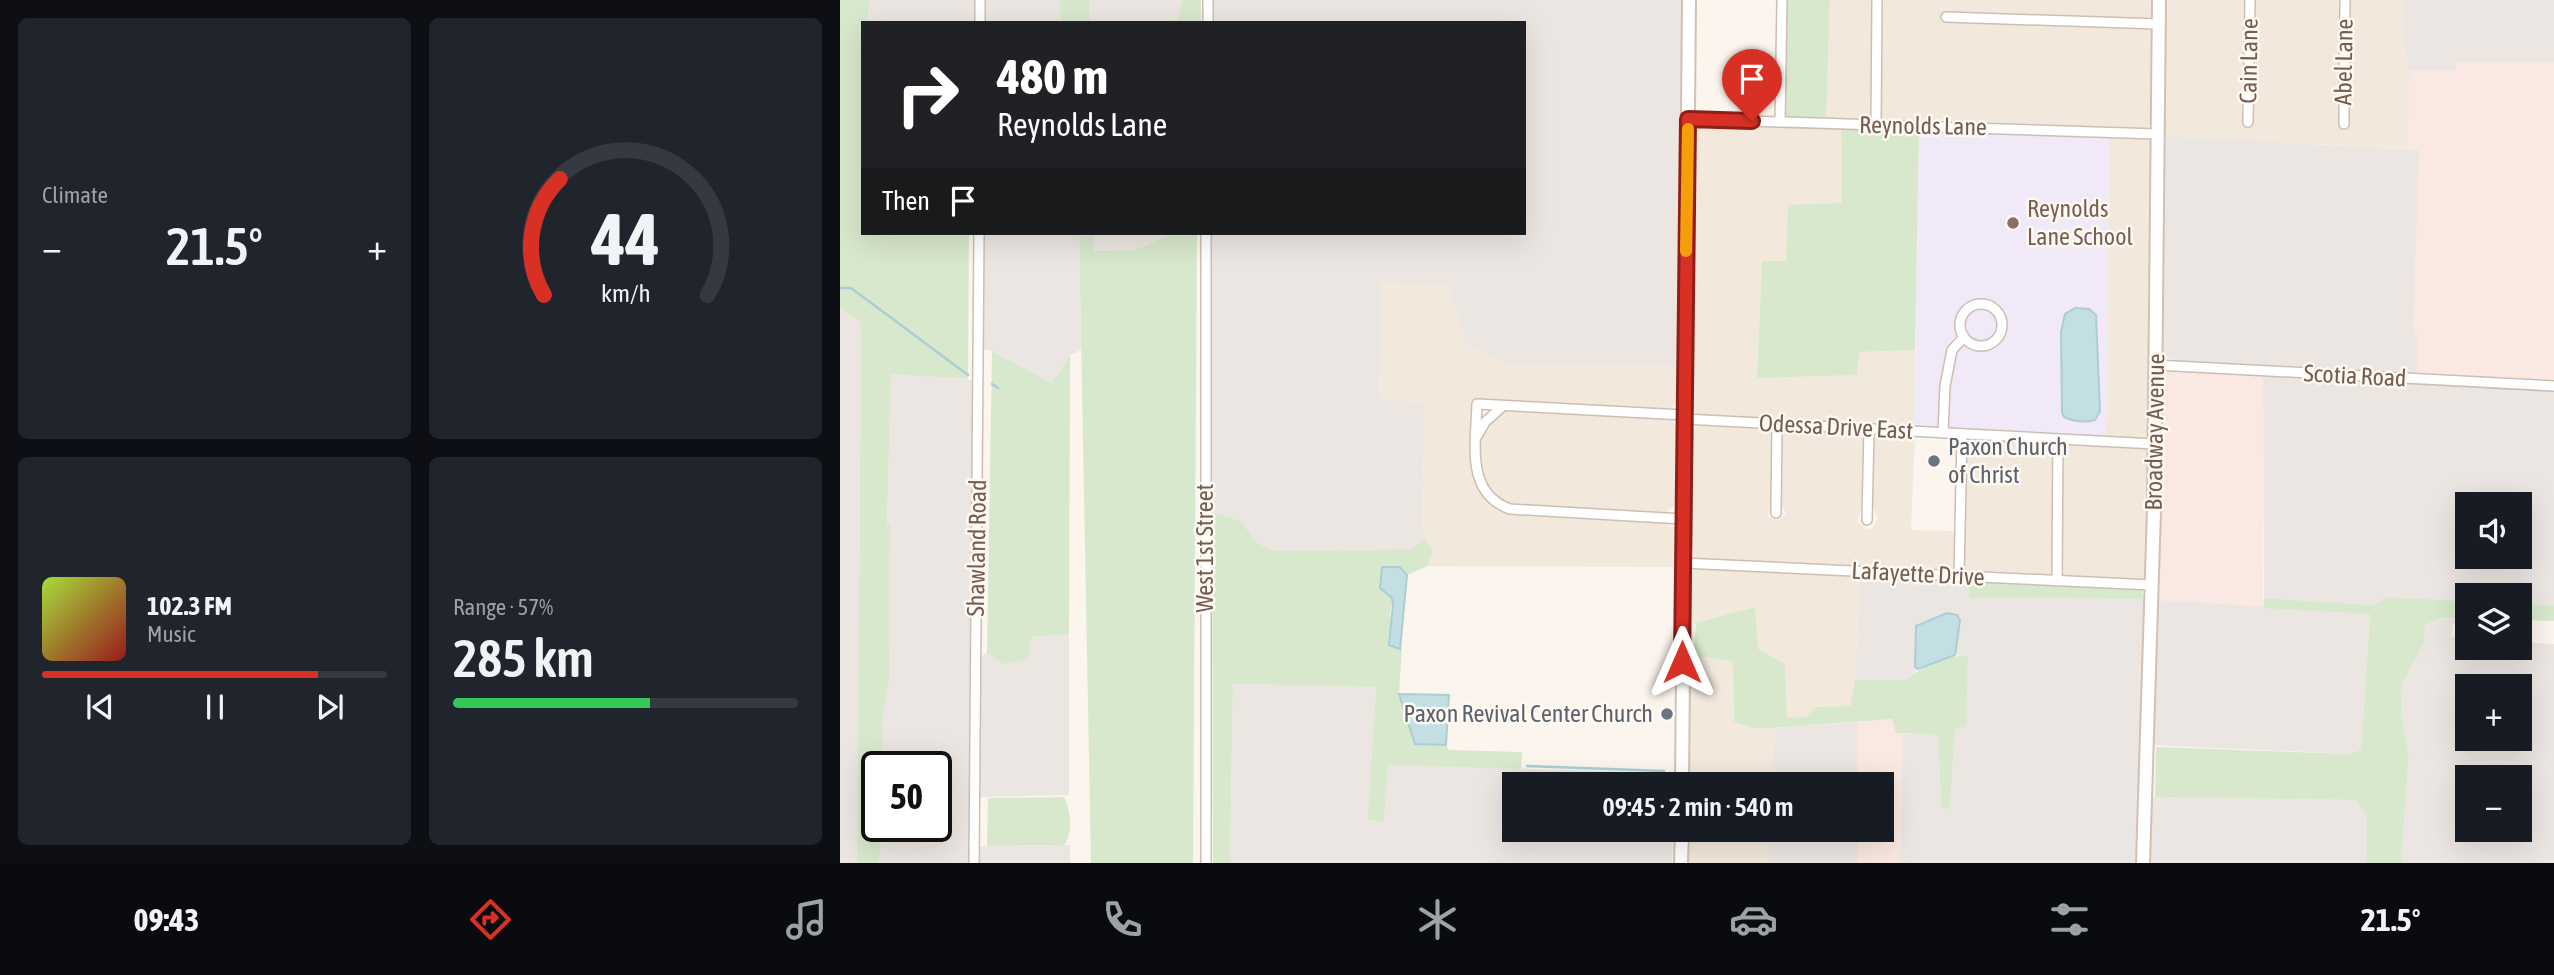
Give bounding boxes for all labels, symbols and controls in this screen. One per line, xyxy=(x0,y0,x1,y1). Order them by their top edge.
street label: Cain Lane xyxy=(2234,18,2263,104)
street label: Abel Lane xyxy=(2329,18,2358,106)
text: 480 m xyxy=(997,48,1108,104)
icon: right xyxy=(882,49,973,140)
pin xyxy=(1722,49,1782,121)
icon: arrive xyxy=(1733,60,1771,98)
text: Reynolds Lane xyxy=(997,106,1167,143)
street label: Reynolds Lane xyxy=(1859,111,1987,140)
text: Climate xyxy=(42,182,108,208)
icon: arrive xyxy=(944,182,982,220)
text: Then xyxy=(882,186,930,216)
place label: Reynolds Lane School xyxy=(2027,195,2133,250)
text: 44 xyxy=(590,197,660,280)
marker: Reynolds Lane School xyxy=(2005,215,2021,231)
text: 21.5° xyxy=(166,216,263,276)
text: − xyxy=(42,225,62,268)
text: + xyxy=(367,225,387,268)
text: km/h xyxy=(601,278,650,306)
street label: Broadway Avenue xyxy=(2140,353,2169,511)
street label: Scotia Road xyxy=(2303,359,2407,392)
street label: Odessa Drive East xyxy=(1758,409,1914,444)
place label: Paxon Church of Christ xyxy=(1948,433,2068,488)
marker: Paxon Church of Christ xyxy=(1926,453,1942,469)
street label: Shawland Road xyxy=(962,479,991,617)
street label: West 1st Street xyxy=(1191,483,1218,612)
map controls xyxy=(2455,492,2532,842)
button: sound xyxy=(2455,492,2532,569)
street label: Lafayette Drive xyxy=(1851,557,1985,590)
button: layers xyxy=(2455,583,2532,660)
text: 102.3 FM xyxy=(147,591,232,621)
text: Range · 57% xyxy=(453,594,553,620)
text: Music xyxy=(147,621,195,647)
position arrow xyxy=(1645,625,1719,699)
text: 285 km xyxy=(453,628,594,688)
button: + xyxy=(2455,674,2532,751)
icon: previous xyxy=(81,688,119,726)
icon: pause xyxy=(196,688,234,726)
icon: next xyxy=(311,688,349,726)
place label: Paxon Revival Center Church xyxy=(1403,700,1653,727)
marker: Paxon Revival Center Church xyxy=(1659,706,1675,722)
speed limit sign: 50 xyxy=(861,751,952,842)
button: − xyxy=(2455,765,2532,842)
text: 09:45 · 2 min · 540 m xyxy=(1603,792,1793,822)
icon: directions xyxy=(466,895,515,944)
icon: music xyxy=(782,895,831,944)
icon: phone xyxy=(1098,895,1147,944)
icon: climate xyxy=(1413,895,1462,944)
icon: car xyxy=(1729,895,1778,944)
icon: filters xyxy=(2045,895,2094,944)
text: 09:43 xyxy=(133,901,199,938)
text: 21.5° xyxy=(2361,901,2420,938)

